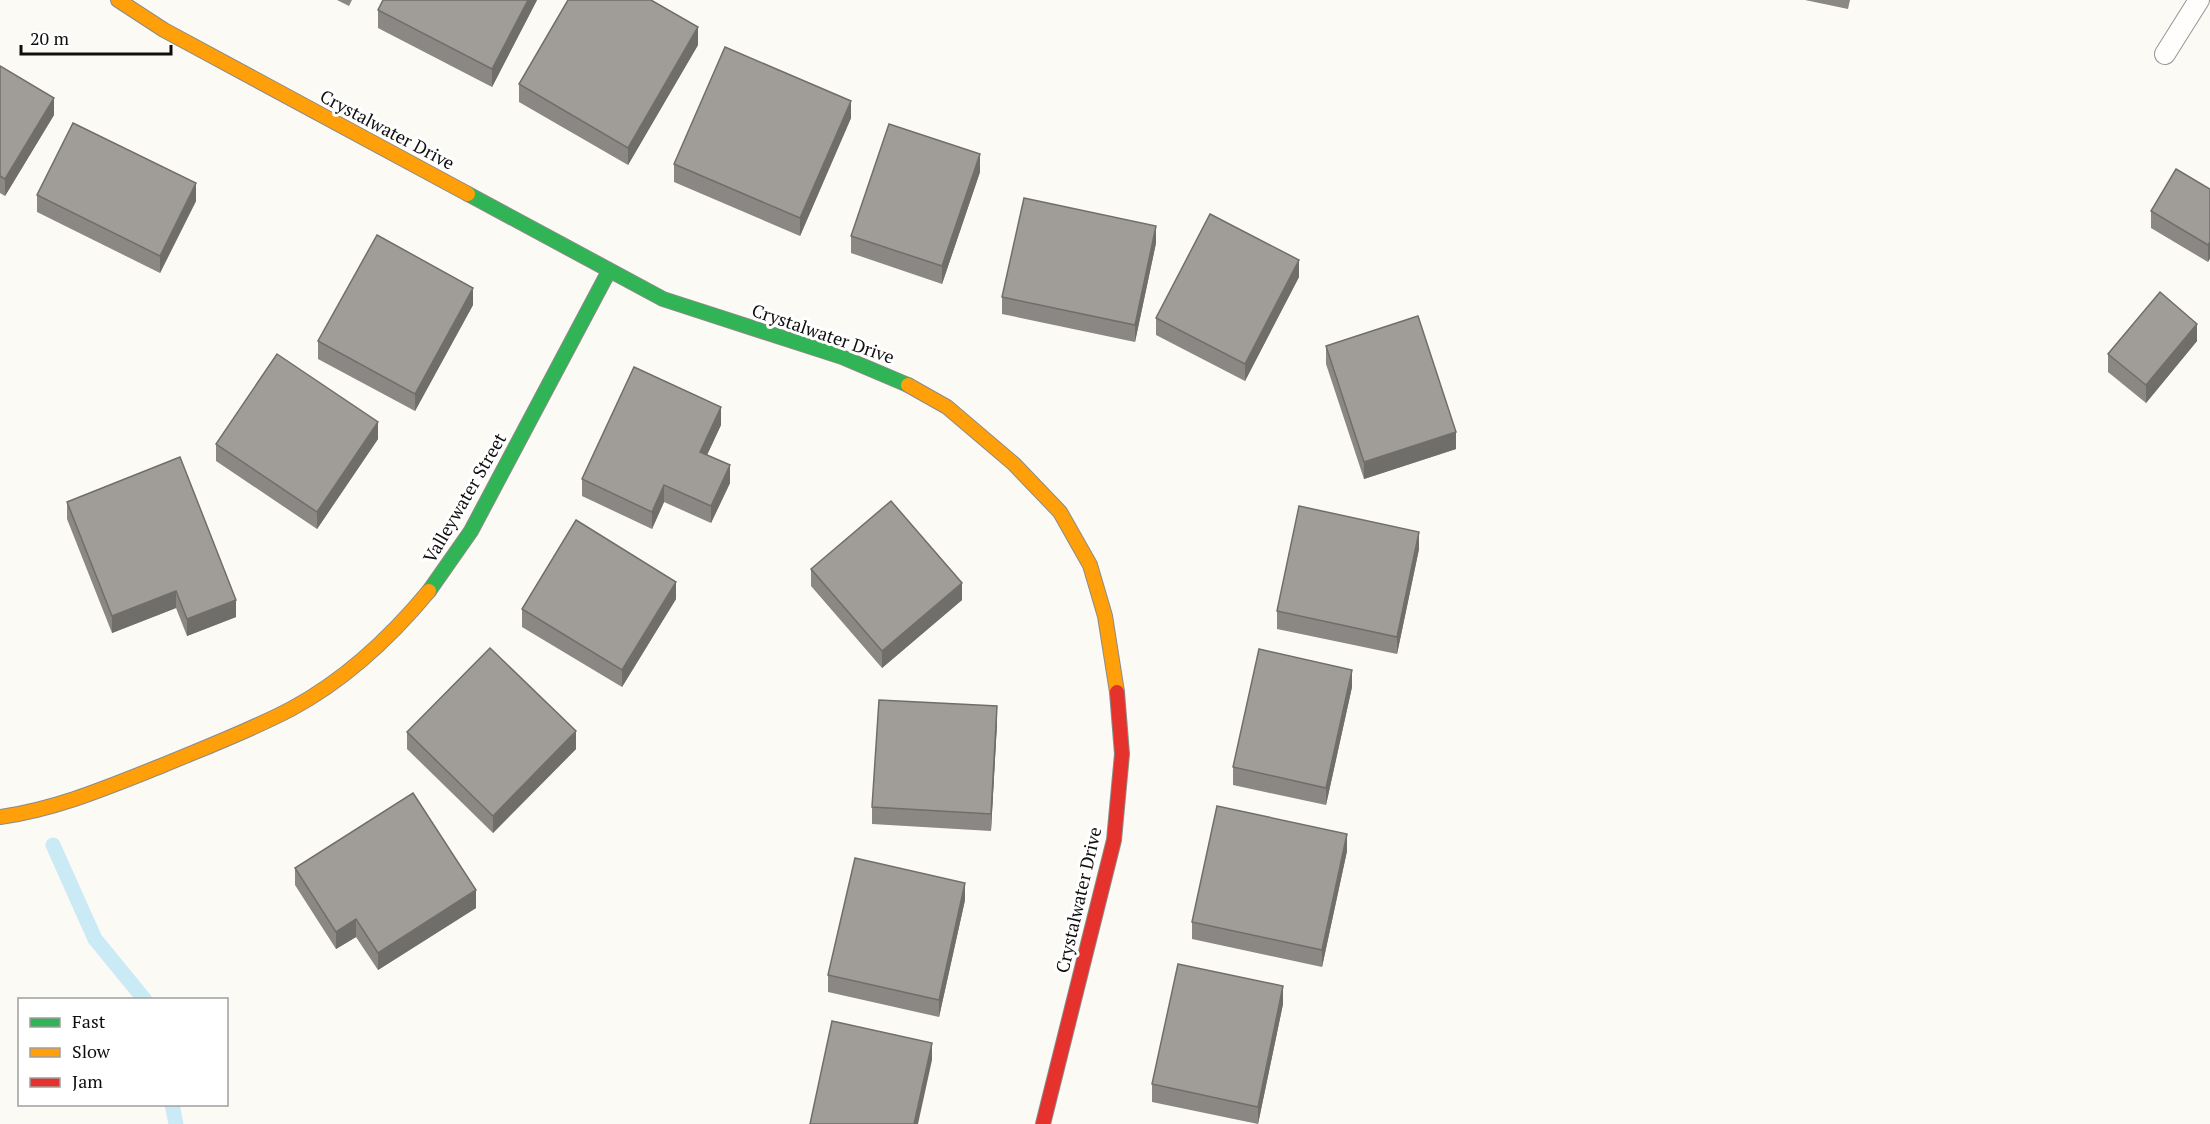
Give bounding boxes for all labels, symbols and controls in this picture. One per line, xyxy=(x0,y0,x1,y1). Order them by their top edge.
scale bar xyxy=(21,18,171,56)
text: 20 m xyxy=(30,26,70,50)
street label: Crystalwater Drive xyxy=(316,84,459,175)
street label: Crystalwater Drive xyxy=(749,297,898,369)
street label: Valleywater Street xyxy=(417,428,511,567)
street label: Crystalwater Drive xyxy=(1050,824,1106,975)
legend xyxy=(18,998,228,1106)
text: Fast xyxy=(72,1009,106,1033)
text: Slow xyxy=(72,1039,111,1063)
text: Jam xyxy=(72,1069,103,1093)

